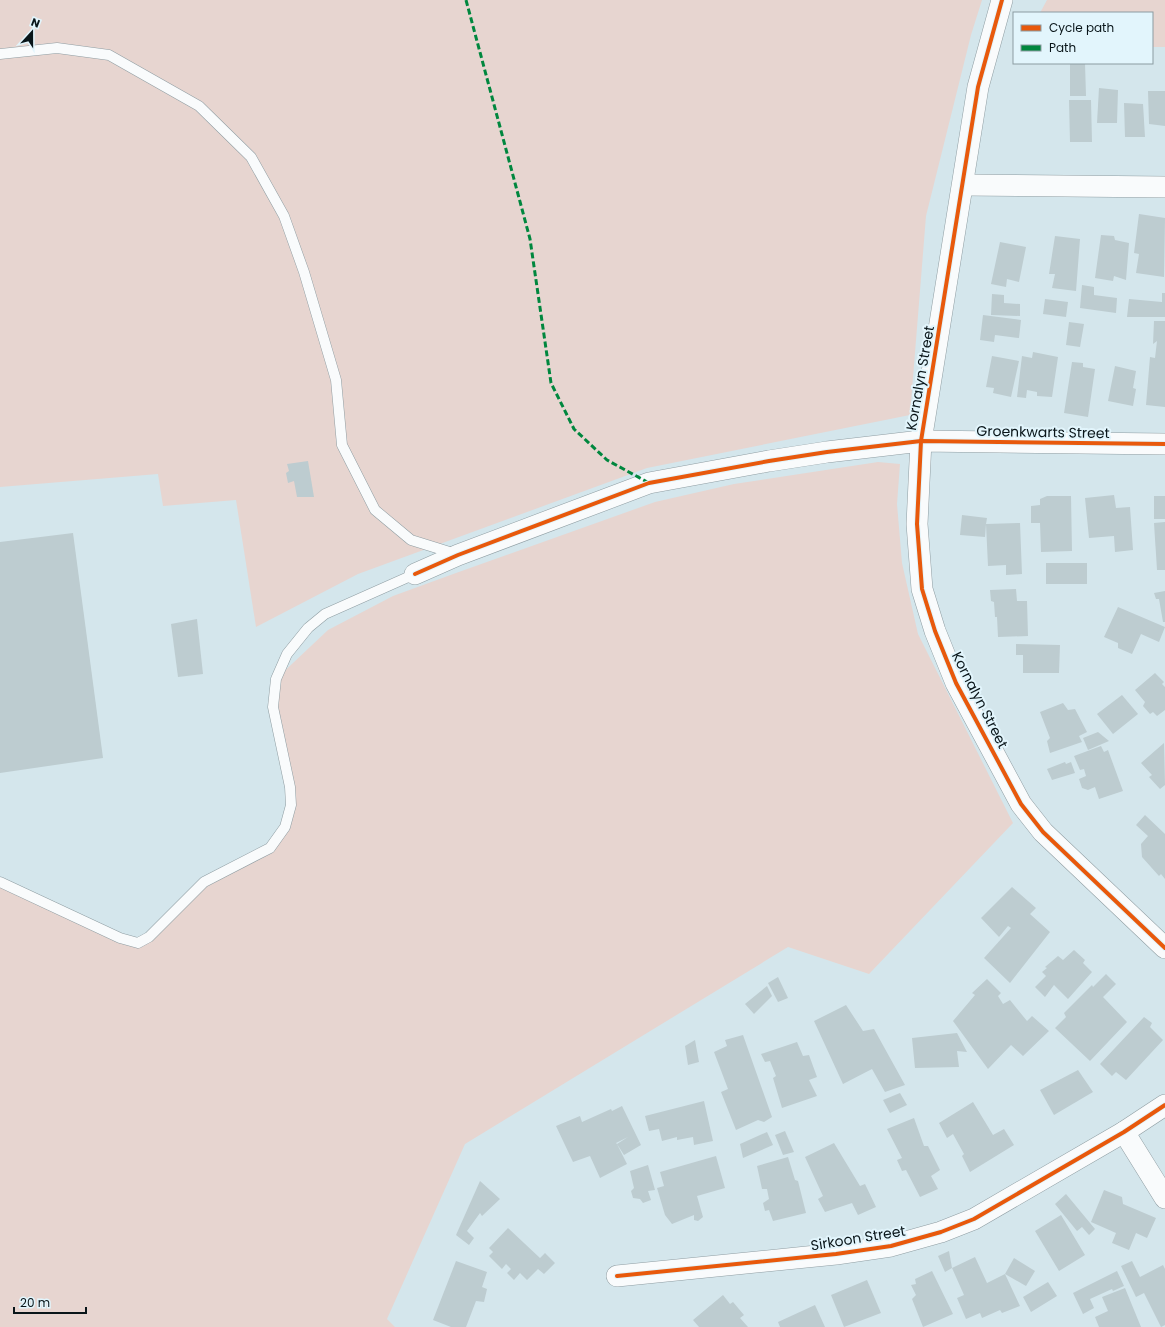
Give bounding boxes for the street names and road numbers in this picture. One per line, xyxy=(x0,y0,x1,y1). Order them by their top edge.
street label: Kornalyn Street xyxy=(901,324,939,432)
street label: Groenkwarts Street xyxy=(976,421,1110,443)
street label: Kornalyn Street xyxy=(947,648,1013,752)
street label: Sirkoon Street xyxy=(809,1221,907,1255)

